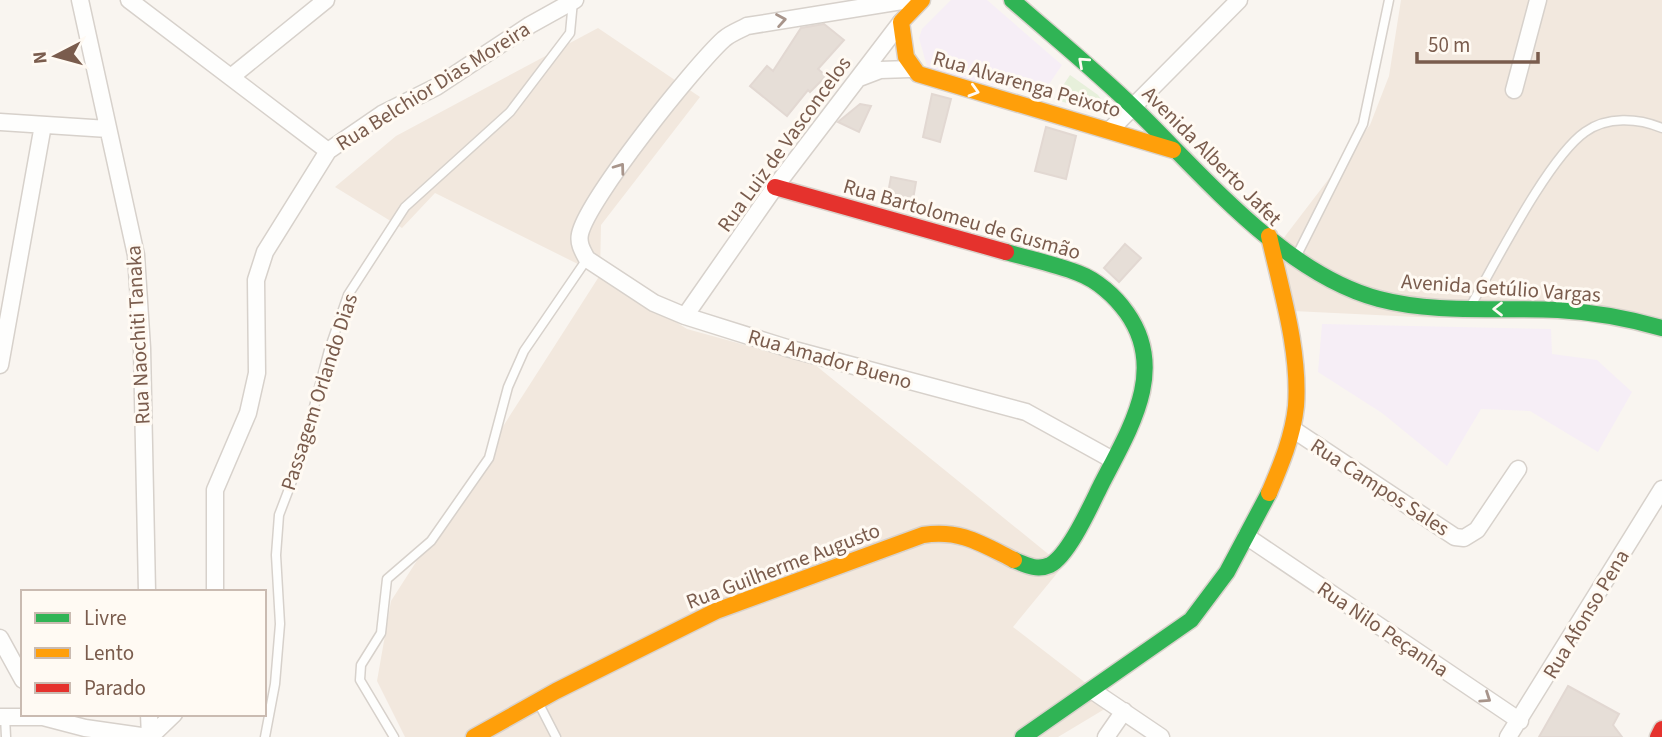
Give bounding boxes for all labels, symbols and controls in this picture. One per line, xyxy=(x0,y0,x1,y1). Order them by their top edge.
one-way arrow xyxy=(775,13,787,28)
street label: Rua Belchior Dias Moreira xyxy=(330,14,536,158)
north arrow xyxy=(21,21,91,91)
scale bar xyxy=(1417,21,1538,65)
text: 50 m xyxy=(1428,30,1470,60)
street label: Rua Alvarenga Peixoto xyxy=(930,43,1124,125)
text: N xyxy=(26,50,55,65)
street label: Rua Luiz de Vasconcelos xyxy=(710,50,858,238)
one-way arrow xyxy=(1078,58,1091,70)
street label: Avenida Alberto Jafet xyxy=(1135,79,1289,233)
one-way arrow xyxy=(968,83,980,97)
one-way arrow xyxy=(612,163,624,176)
street label: Rua Bartolomeu de Gusmão xyxy=(840,171,1084,267)
street label: Rua Naochiti Tanaka xyxy=(118,245,158,425)
street label: Avenida Getúlio Vargas xyxy=(1400,266,1602,310)
street label: Passagem Orlando Dias xyxy=(273,289,365,494)
one-way arrow xyxy=(1492,301,1502,317)
street label: Rua Amador Bueno xyxy=(745,321,915,397)
street label: Rua Campos Sales xyxy=(1305,431,1456,543)
street label: Rua Guilherme Augusto xyxy=(682,515,884,617)
street label: Rua Afonso Pena xyxy=(1535,544,1637,684)
street label: Rua Nilo Peçanha xyxy=(1311,574,1455,684)
legend xyxy=(21,590,266,716)
text: Livre xyxy=(84,603,127,633)
text: Lento xyxy=(84,638,134,668)
text: Parado xyxy=(84,673,146,703)
one-way arrow xyxy=(1478,689,1491,702)

